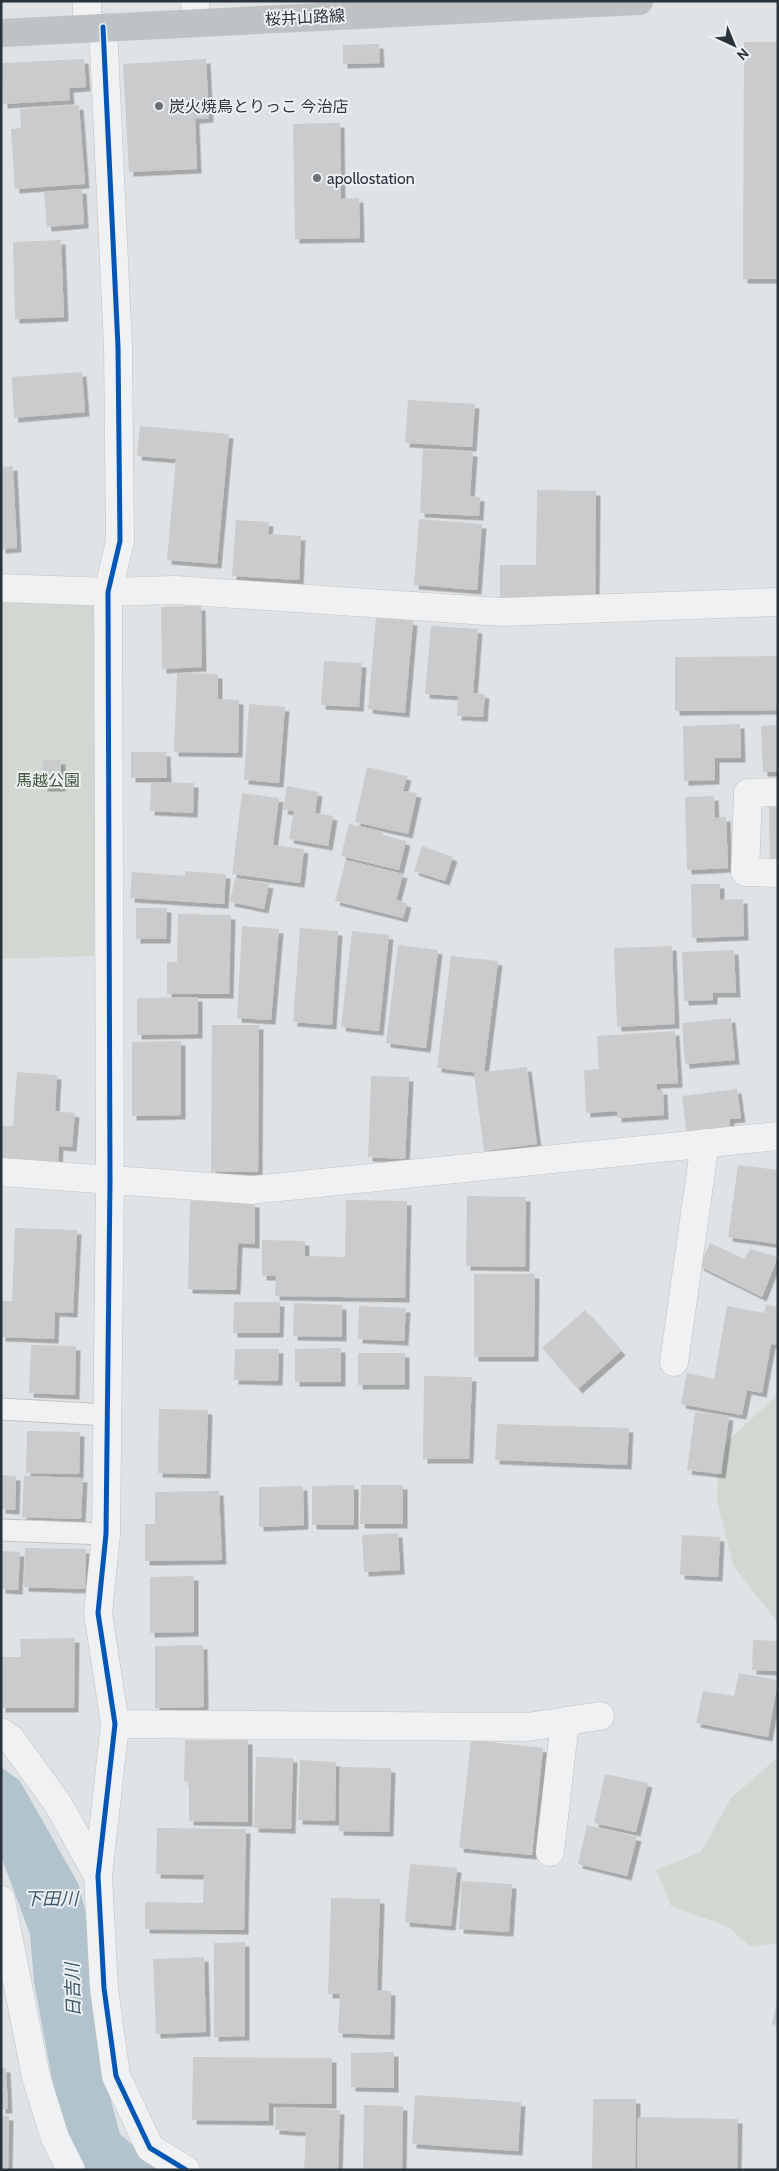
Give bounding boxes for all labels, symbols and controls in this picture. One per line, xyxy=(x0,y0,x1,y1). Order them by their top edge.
street label: 桜井山路線 xyxy=(265,6,345,29)
north arrow xyxy=(709,20,759,70)
text: N xyxy=(733,44,753,64)
place label: 炭火焼鳥とりっこ 今治店 xyxy=(169,97,349,116)
marker: 炭火焼鳥とりっこ 今治店 xyxy=(153,100,165,112)
place label: apollostation xyxy=(327,169,415,188)
marker: apollostation xyxy=(311,172,323,184)
park label: 馬越公園 xyxy=(16,771,80,790)
water label: 下田川 xyxy=(24,1888,80,1910)
water label: 日吉川 xyxy=(61,1961,85,2017)

